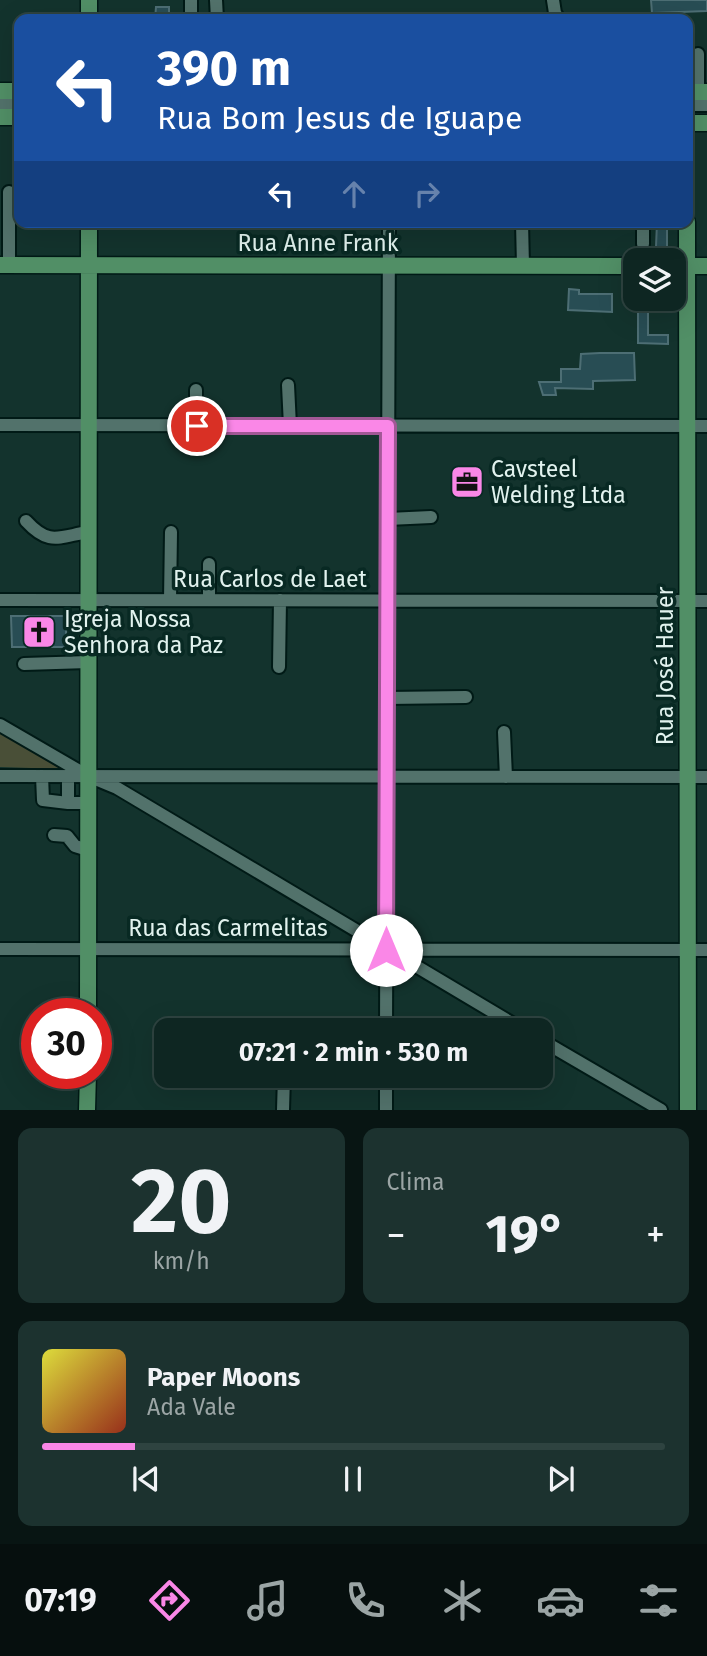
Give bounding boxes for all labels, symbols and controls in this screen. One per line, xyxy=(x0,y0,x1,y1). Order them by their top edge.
text: 390 m xyxy=(157,39,291,98)
icon: left xyxy=(42,42,133,133)
text: Rua Bom Jesus de Iguape xyxy=(157,99,522,137)
icon: left xyxy=(262,175,300,213)
icon: ahead xyxy=(335,175,373,213)
icon: right xyxy=(408,175,446,213)
street label: Rua Anne Frank xyxy=(237,229,399,257)
map controls xyxy=(623,248,686,311)
button: layers xyxy=(623,248,686,311)
pin xyxy=(167,396,227,456)
icon: arrive xyxy=(178,407,216,445)
place label: Cavsteel Welding Ltda xyxy=(491,455,626,509)
office icon: Cavsteel Welding Ltda xyxy=(448,463,486,501)
street label: Rua Carlos de Laet xyxy=(173,565,368,593)
street label: Rua José Hauer xyxy=(651,587,679,745)
place label: Igreja Nossa Senhora da Paz xyxy=(64,605,223,659)
church icon: Igreja Nossa Senhora da Paz xyxy=(20,613,58,651)
position arrow xyxy=(349,913,423,987)
street label: Rua das Carmelitas xyxy=(128,914,328,942)
speed limit sign: 30 xyxy=(21,998,112,1089)
text: 07:21 · 2 min · 530 m xyxy=(239,1037,468,1068)
text: 20 xyxy=(131,1147,231,1256)
text: Clima xyxy=(387,1168,445,1196)
text: 19° xyxy=(486,1203,566,1266)
text: − xyxy=(387,1212,406,1258)
text: + xyxy=(646,1212,665,1258)
text: km/h xyxy=(153,1247,210,1275)
text: Paper Moons xyxy=(147,1362,300,1393)
text: Ada Vale xyxy=(147,1393,236,1421)
icon: previous xyxy=(127,1460,165,1498)
icon: pause xyxy=(334,1460,372,1498)
icon: next xyxy=(542,1460,580,1498)
icon: directions xyxy=(145,1576,194,1625)
icon: music xyxy=(243,1576,292,1625)
icon: phone xyxy=(341,1576,390,1625)
icon: climate xyxy=(438,1576,487,1625)
icon: car xyxy=(536,1576,585,1625)
icon: filters xyxy=(634,1576,683,1625)
text: 07:19 xyxy=(24,1581,97,1619)

